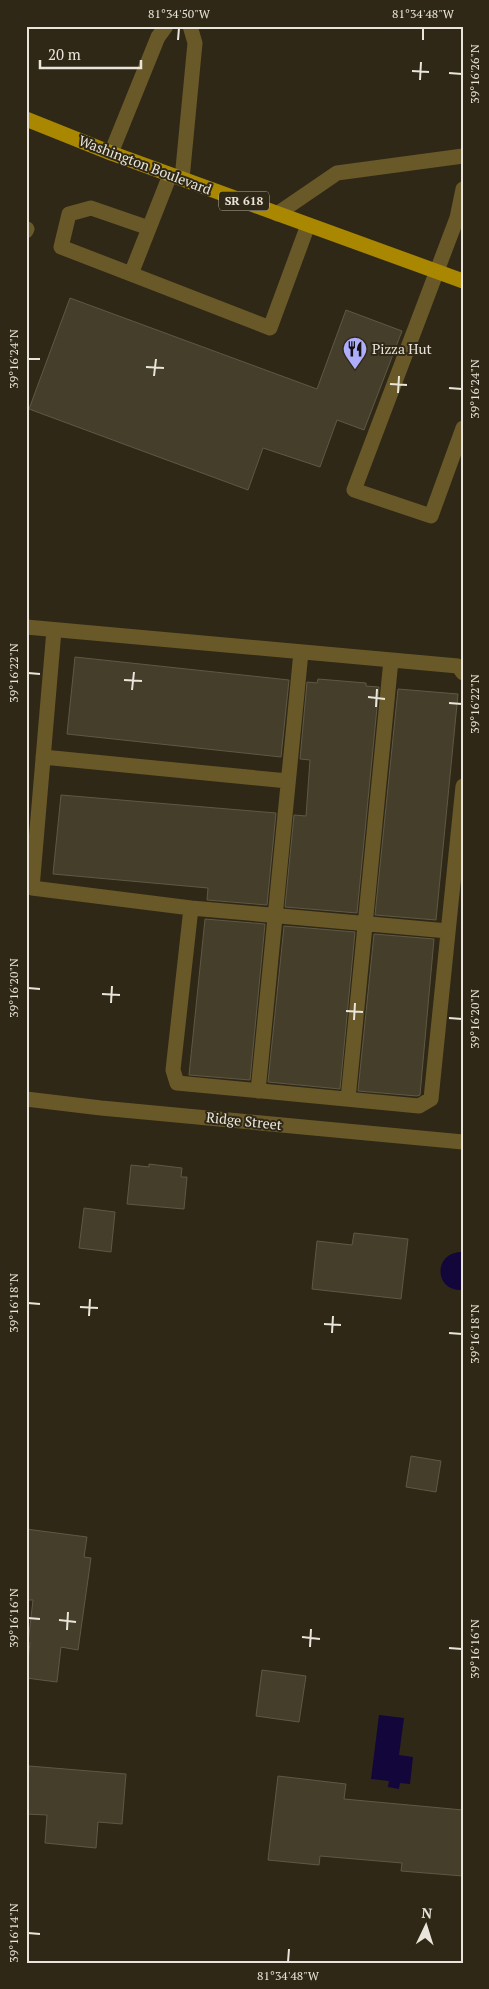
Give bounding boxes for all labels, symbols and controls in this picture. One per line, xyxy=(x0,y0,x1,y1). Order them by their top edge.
text: 81°34'50"W xyxy=(148,6,211,21)
text: 81°34'48"W xyxy=(392,6,455,21)
scale bar xyxy=(40,38,141,70)
text: 20 m xyxy=(48,44,81,64)
text: 39°16'26"N xyxy=(467,44,482,104)
street label: Washington Boulevard xyxy=(76,130,215,199)
road number: SR 618 xyxy=(219,192,269,210)
text: 39°16'24"N xyxy=(6,329,21,389)
restaurant icon: Pizza Hut xyxy=(342,336,368,370)
place label: Pizza Hut xyxy=(372,339,433,358)
text: 39°16'24"N xyxy=(467,359,482,419)
text: 39°16'22"N xyxy=(6,643,21,703)
text: 39°16'22"N xyxy=(467,674,482,734)
text: 39°16'20"N xyxy=(6,958,21,1018)
text: 39°16'20"N xyxy=(467,989,482,1049)
street label: Ridge Street xyxy=(205,1107,284,1134)
text: 39°16'18"N xyxy=(6,1273,21,1333)
text: 39°16'18"N xyxy=(467,1304,482,1364)
text: 39°16'16"N xyxy=(6,1588,21,1648)
text: 39°16'16"N xyxy=(467,1619,482,1679)
north arrow xyxy=(402,1902,452,1952)
text: 39°16'14"N xyxy=(6,1903,21,1963)
text: N xyxy=(421,1903,433,1922)
text: 81°34'48"W xyxy=(257,1968,320,1983)

